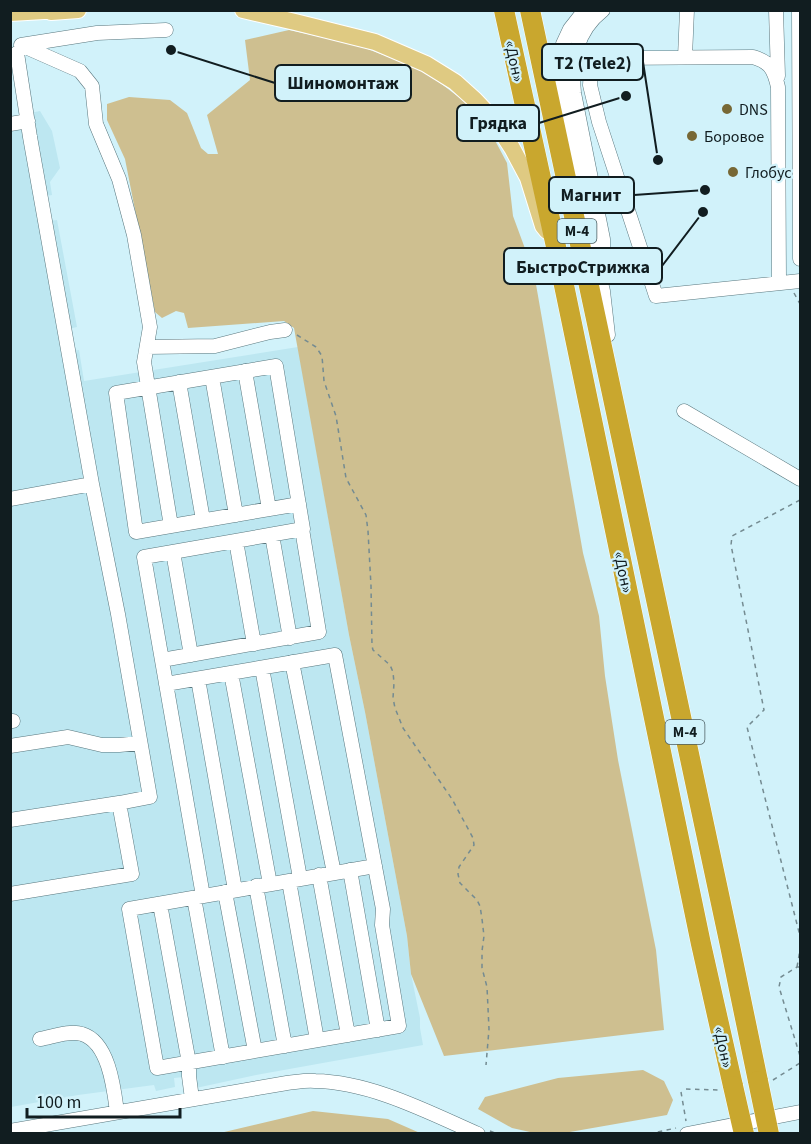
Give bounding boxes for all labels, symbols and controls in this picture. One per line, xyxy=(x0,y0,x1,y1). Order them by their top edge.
street label: «Дон» xyxy=(499,39,529,84)
callout: T2 (Tele2) xyxy=(542,44,643,80)
text: T2 (Tele2) xyxy=(554,51,632,76)
callout: Шиномонтаж xyxy=(275,65,411,101)
text: Шиномонтаж xyxy=(287,71,399,96)
place label: DNS xyxy=(739,99,768,121)
marker: DNS xyxy=(720,102,734,116)
callout: Грядка xyxy=(457,105,539,141)
text: Грядка xyxy=(469,111,527,136)
place label: Боровое xyxy=(704,126,764,148)
marker: Боровое xyxy=(685,129,699,143)
place label: Глобус xyxy=(745,162,792,184)
marker: Глобус xyxy=(726,165,740,179)
callout: Магнит xyxy=(549,177,634,213)
text: Магнит xyxy=(561,183,622,208)
road number: М-4 xyxy=(558,219,596,243)
callout: БыстроСтрижка xyxy=(504,248,662,284)
text: БыстроСтрижка xyxy=(516,255,650,280)
street label: «Дон» xyxy=(608,550,638,595)
road number: М-4 xyxy=(666,720,704,744)
street label: «Дон» xyxy=(708,1025,738,1070)
scale bar xyxy=(27,1081,180,1119)
text: 100 m xyxy=(36,1090,81,1115)

